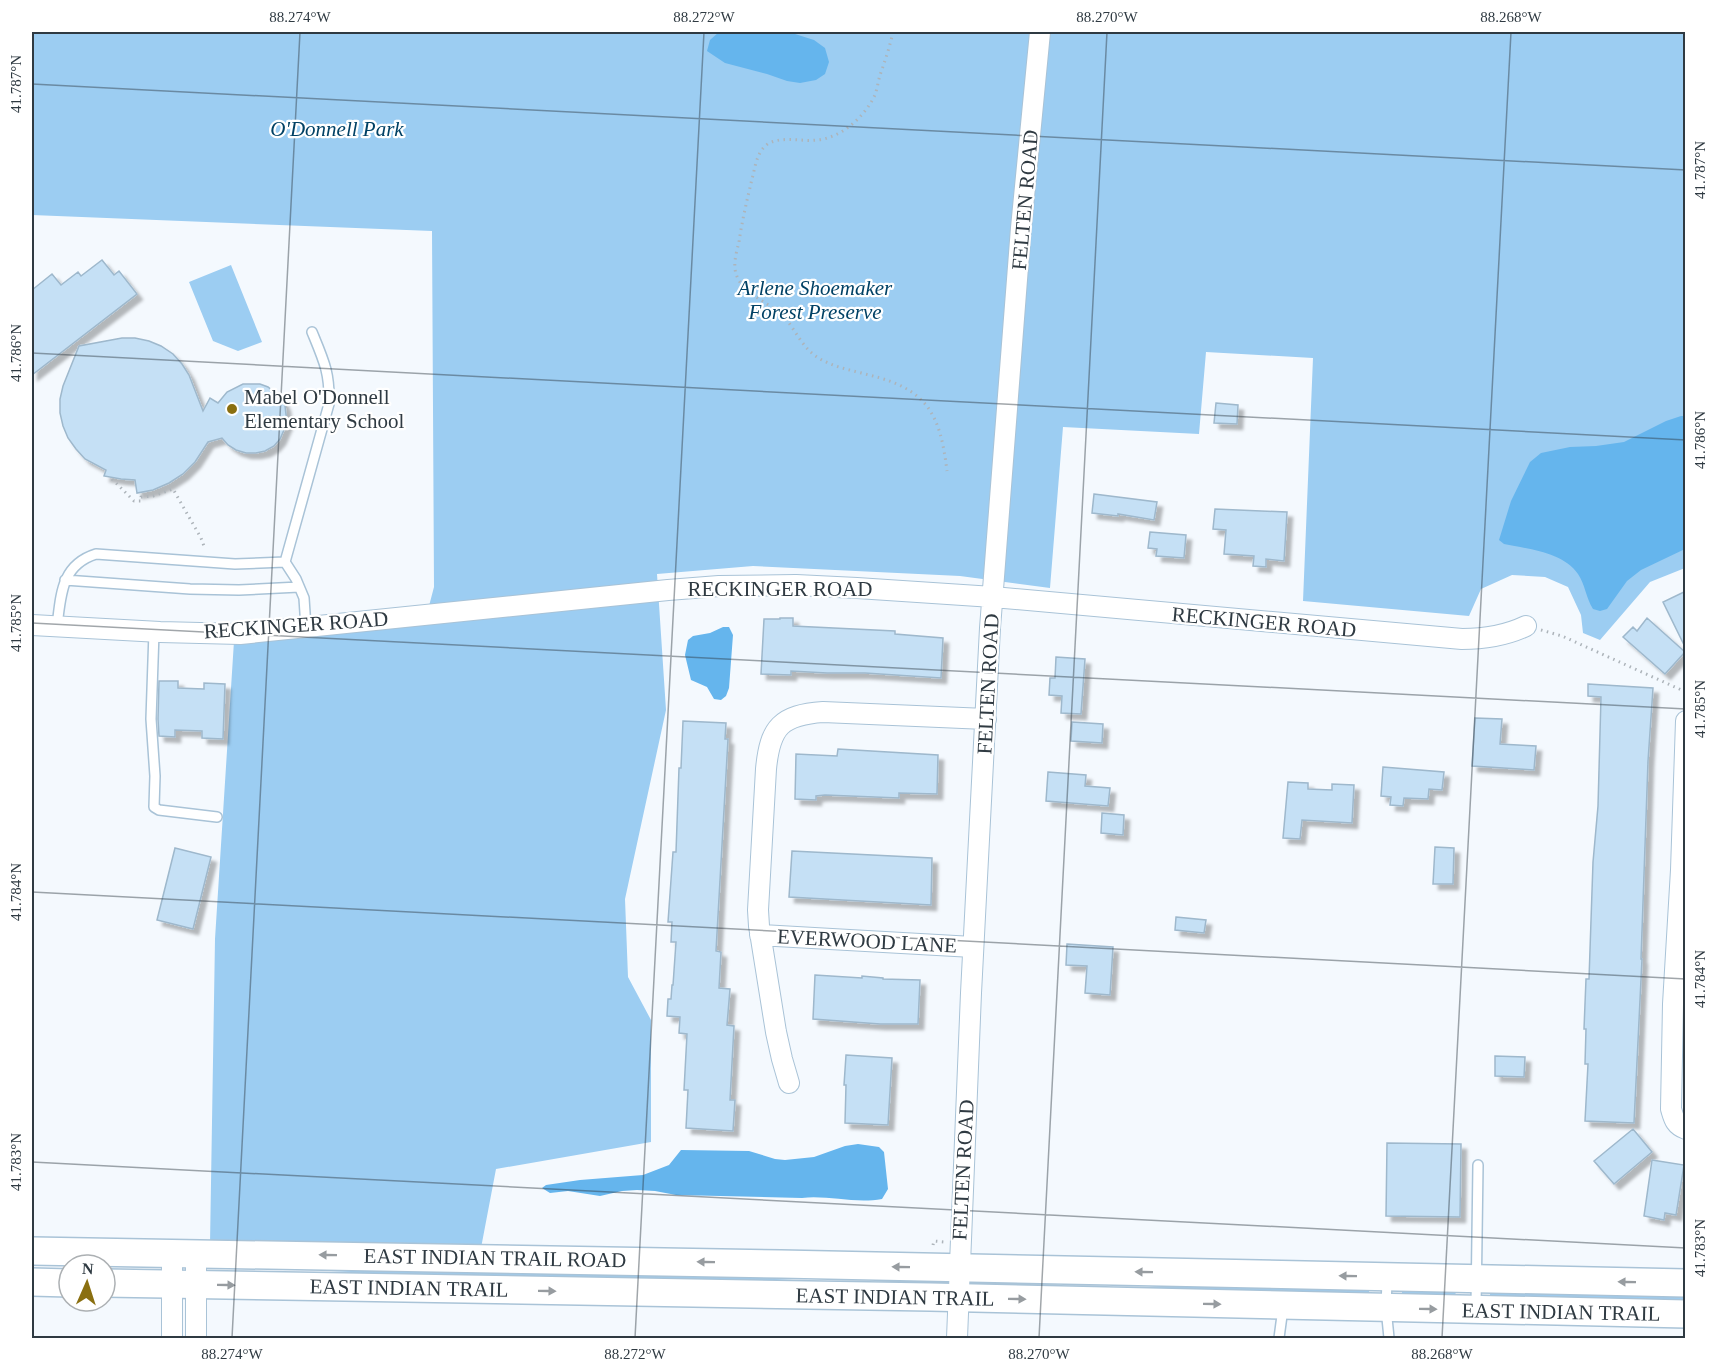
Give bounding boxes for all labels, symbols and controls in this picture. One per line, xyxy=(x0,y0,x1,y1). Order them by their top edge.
text: 88.274°W xyxy=(269,9,332,25)
text: 88.272°W xyxy=(673,9,736,25)
text: 88.270°W xyxy=(1076,9,1139,25)
text: 88.268°W xyxy=(1480,9,1543,25)
text: 41.787°N xyxy=(8,55,24,113)
park label: O'Donnell Park xyxy=(270,117,404,141)
street label: FELTEN ROAD xyxy=(1007,129,1043,271)
text: 41.787°N xyxy=(1692,141,1708,199)
park label: Arlene Shoemaker Forest Preserve xyxy=(736,276,893,324)
text: 41.786°N xyxy=(8,324,24,382)
place label: Mabel O'Donnell Elementary School xyxy=(244,385,405,433)
marker: Mabel O'Donnell Elementary School xyxy=(225,402,239,416)
text: 41.786°N xyxy=(1692,411,1708,469)
street label: RECKINGER ROAD xyxy=(688,577,872,601)
text: 41.785°N xyxy=(8,594,24,652)
street label: RECKINGER ROAD xyxy=(1171,602,1357,642)
street label: RECKINGER ROAD xyxy=(203,607,389,643)
street label: FELTEN ROAD xyxy=(972,613,1004,755)
text: 41.785°N xyxy=(1692,680,1708,738)
text: 41.784°N xyxy=(8,863,24,921)
street label: EVERWOOD LANE xyxy=(776,924,958,958)
text: 41.784°N xyxy=(1692,950,1708,1008)
street label: FELTEN ROAD xyxy=(947,1099,979,1241)
text: 41.783°N xyxy=(8,1133,24,1191)
text: 41.783°N xyxy=(1692,1219,1708,1277)
street label: EAST INDIAN TRAIL ROAD xyxy=(363,1244,627,1272)
one-way arrow xyxy=(319,1251,338,1260)
north arrow xyxy=(57,1253,117,1313)
one-way arrow xyxy=(696,1257,715,1267)
text: N xyxy=(82,1260,94,1277)
one-way arrow xyxy=(891,1262,910,1271)
one-way arrow xyxy=(1135,1267,1154,1276)
one-way arrow xyxy=(1339,1272,1358,1281)
street label: EAST INDIAN TRAIL xyxy=(309,1274,509,1302)
one-way arrow xyxy=(1618,1277,1637,1287)
one-way arrow xyxy=(217,1280,236,1290)
street label: EAST INDIAN TRAIL xyxy=(795,1283,995,1311)
one-way arrow xyxy=(538,1286,557,1295)
one-way arrow xyxy=(1007,1295,1026,1304)
street label: EAST INDIAN TRAIL xyxy=(1461,1298,1661,1326)
one-way arrow xyxy=(1202,1299,1221,1309)
one-way arrow xyxy=(1418,1304,1437,1313)
text: 88.274°W xyxy=(201,1346,264,1362)
text: 88.272°W xyxy=(604,1346,667,1362)
text: 88.270°W xyxy=(1008,1346,1071,1362)
text: 88.268°W xyxy=(1411,1346,1474,1362)

